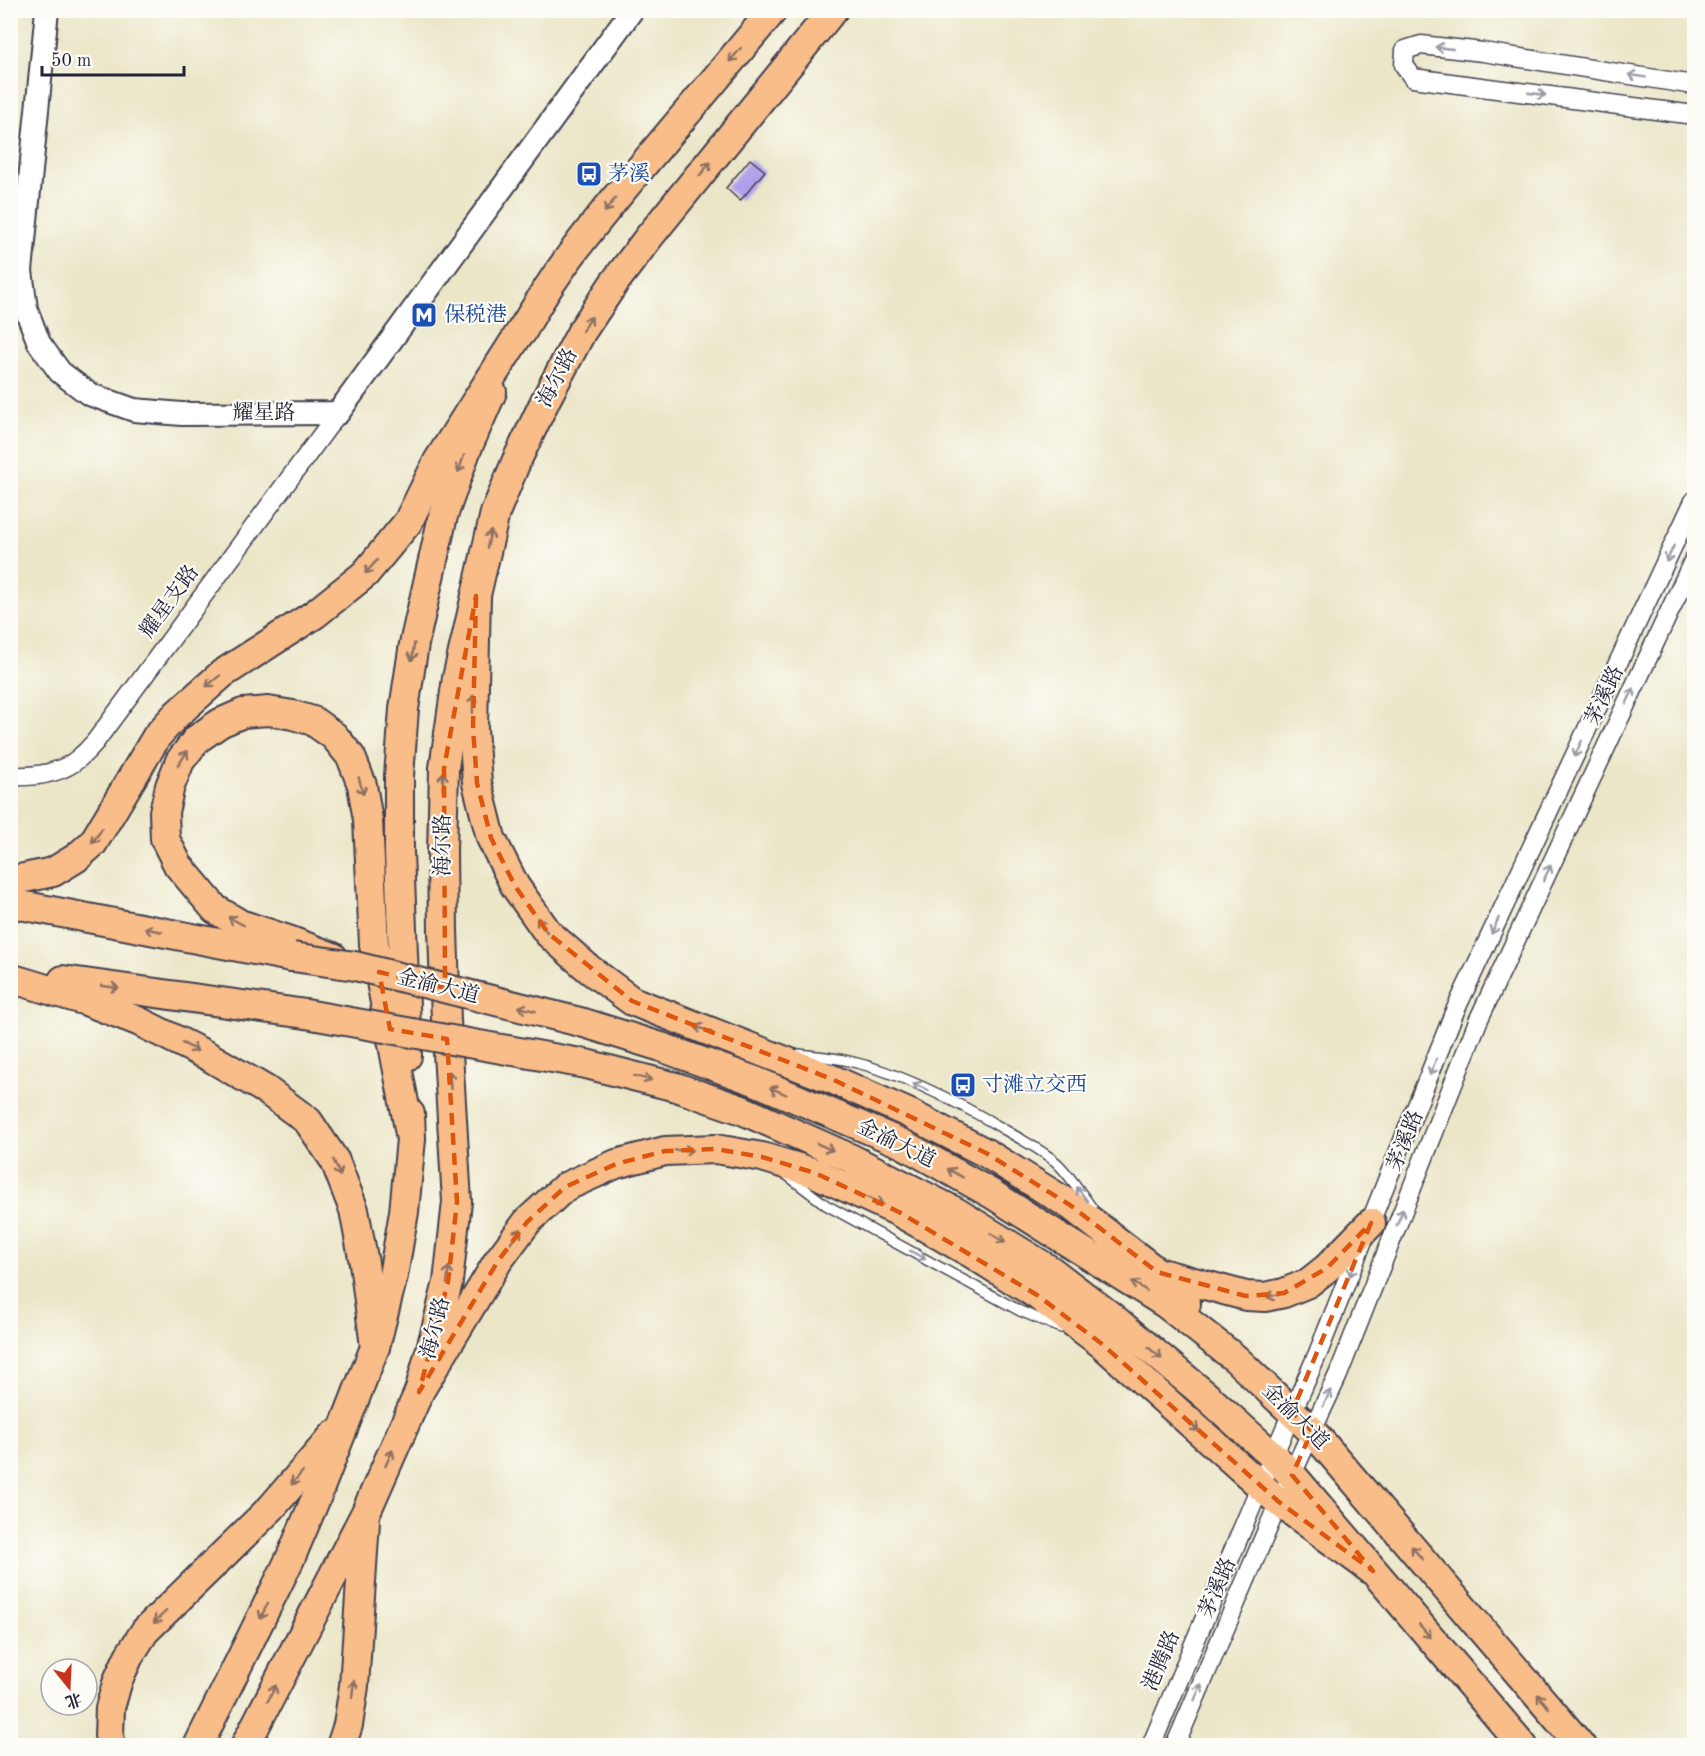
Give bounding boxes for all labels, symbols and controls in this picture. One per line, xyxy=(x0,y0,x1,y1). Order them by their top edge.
scale bar xyxy=(42,39,184,77)
one-way arrow xyxy=(1434,42,1454,53)
one-way arrow xyxy=(729,47,742,63)
text: 50 m xyxy=(51,52,91,70)
one-way arrow xyxy=(1627,70,1647,81)
one-way arrow xyxy=(1527,89,1547,100)
bus stop icon: 茅溪 xyxy=(574,159,604,189)
one-way arrow xyxy=(698,161,711,177)
place label: 茅溪 xyxy=(608,162,650,185)
one-way arrow xyxy=(604,197,617,213)
metro station icon: 保税港 xyxy=(409,300,439,330)
place label: 保税港 xyxy=(444,303,507,326)
one-way arrow xyxy=(581,316,593,333)
street label: 海尔路 xyxy=(533,344,582,411)
street label: 耀星路 xyxy=(233,401,296,424)
one-way arrow xyxy=(455,454,466,473)
one-way arrow xyxy=(484,530,495,549)
one-way arrow xyxy=(1663,544,1675,562)
one-way arrow xyxy=(364,559,378,574)
street label: 耀星支路 xyxy=(135,561,203,642)
one-way arrow xyxy=(408,642,419,662)
street label: 茅溪路 xyxy=(1580,662,1628,729)
one-way arrow xyxy=(206,674,221,688)
one-way arrow xyxy=(1625,688,1637,706)
one-way arrow xyxy=(468,694,479,714)
one-way arrow xyxy=(1571,740,1583,758)
one-way arrow xyxy=(177,750,190,767)
one-way arrow xyxy=(437,771,449,791)
one-way arrow xyxy=(356,776,367,795)
street label: 海尔路 xyxy=(431,814,454,877)
one-way arrow xyxy=(91,827,103,843)
one-way arrow xyxy=(1543,864,1554,882)
one-way arrow xyxy=(228,915,245,927)
one-way arrow xyxy=(1488,916,1500,934)
one-way arrow xyxy=(536,917,548,933)
one-way arrow xyxy=(144,924,164,935)
street label: 金渝大道 xyxy=(395,965,482,1007)
one-way arrow xyxy=(100,981,119,992)
one-way arrow xyxy=(518,1002,537,1014)
one-way arrow xyxy=(694,1023,713,1034)
one-way arrow xyxy=(181,1041,198,1053)
one-way arrow xyxy=(1427,1057,1438,1076)
bus stop icon: 寸滩立交西 xyxy=(948,1070,978,1100)
one-way arrow xyxy=(444,1071,455,1091)
one-way arrow xyxy=(633,1073,652,1085)
place label: 寸滩立交西 xyxy=(982,1073,1087,1096)
one-way arrow xyxy=(913,1081,931,1093)
one-way arrow xyxy=(769,1085,788,1096)
street label: 茅溪路 xyxy=(1383,1107,1428,1174)
street label: 金渝大道 xyxy=(854,1114,939,1172)
one-way arrow xyxy=(816,1142,834,1154)
one-way arrow xyxy=(674,1145,694,1156)
one-way arrow xyxy=(332,1158,343,1177)
one-way arrow xyxy=(947,1167,964,1179)
one-way arrow xyxy=(1075,1186,1088,1202)
one-way arrow xyxy=(865,1196,883,1208)
one-way arrow xyxy=(1396,1209,1407,1227)
one-way arrow xyxy=(510,1228,523,1244)
one-way arrow xyxy=(989,1232,1006,1244)
one-way arrow xyxy=(909,1249,926,1261)
one-way arrow xyxy=(1347,1258,1358,1276)
one-way arrow xyxy=(443,1265,454,1285)
one-way arrow xyxy=(1131,1280,1148,1292)
one-way arrow xyxy=(1266,1289,1285,1301)
street label: 海尔路 xyxy=(416,1294,454,1361)
one-way arrow xyxy=(1147,1346,1162,1360)
street label: 金渝大道 xyxy=(1258,1378,1334,1454)
one-way arrow xyxy=(1322,1390,1334,1408)
one-way arrow xyxy=(1184,1418,1199,1432)
one-way arrow xyxy=(384,1450,396,1468)
one-way arrow xyxy=(290,1470,304,1485)
one-way arrow xyxy=(1410,1545,1423,1561)
street label: 茅溪路 xyxy=(1194,1554,1240,1621)
one-way arrow xyxy=(257,1602,269,1620)
one-way arrow xyxy=(152,1610,167,1624)
one-way arrow xyxy=(1418,1623,1432,1638)
street label: 港腾路 xyxy=(1138,1627,1184,1694)
north arrow xyxy=(39,1657,99,1717)
one-way arrow xyxy=(348,1679,359,1699)
one-way arrow xyxy=(1193,1683,1204,1701)
one-way arrow xyxy=(267,1685,278,1703)
text: 北 xyxy=(63,1689,84,1711)
one-way arrow xyxy=(1536,1694,1550,1709)

